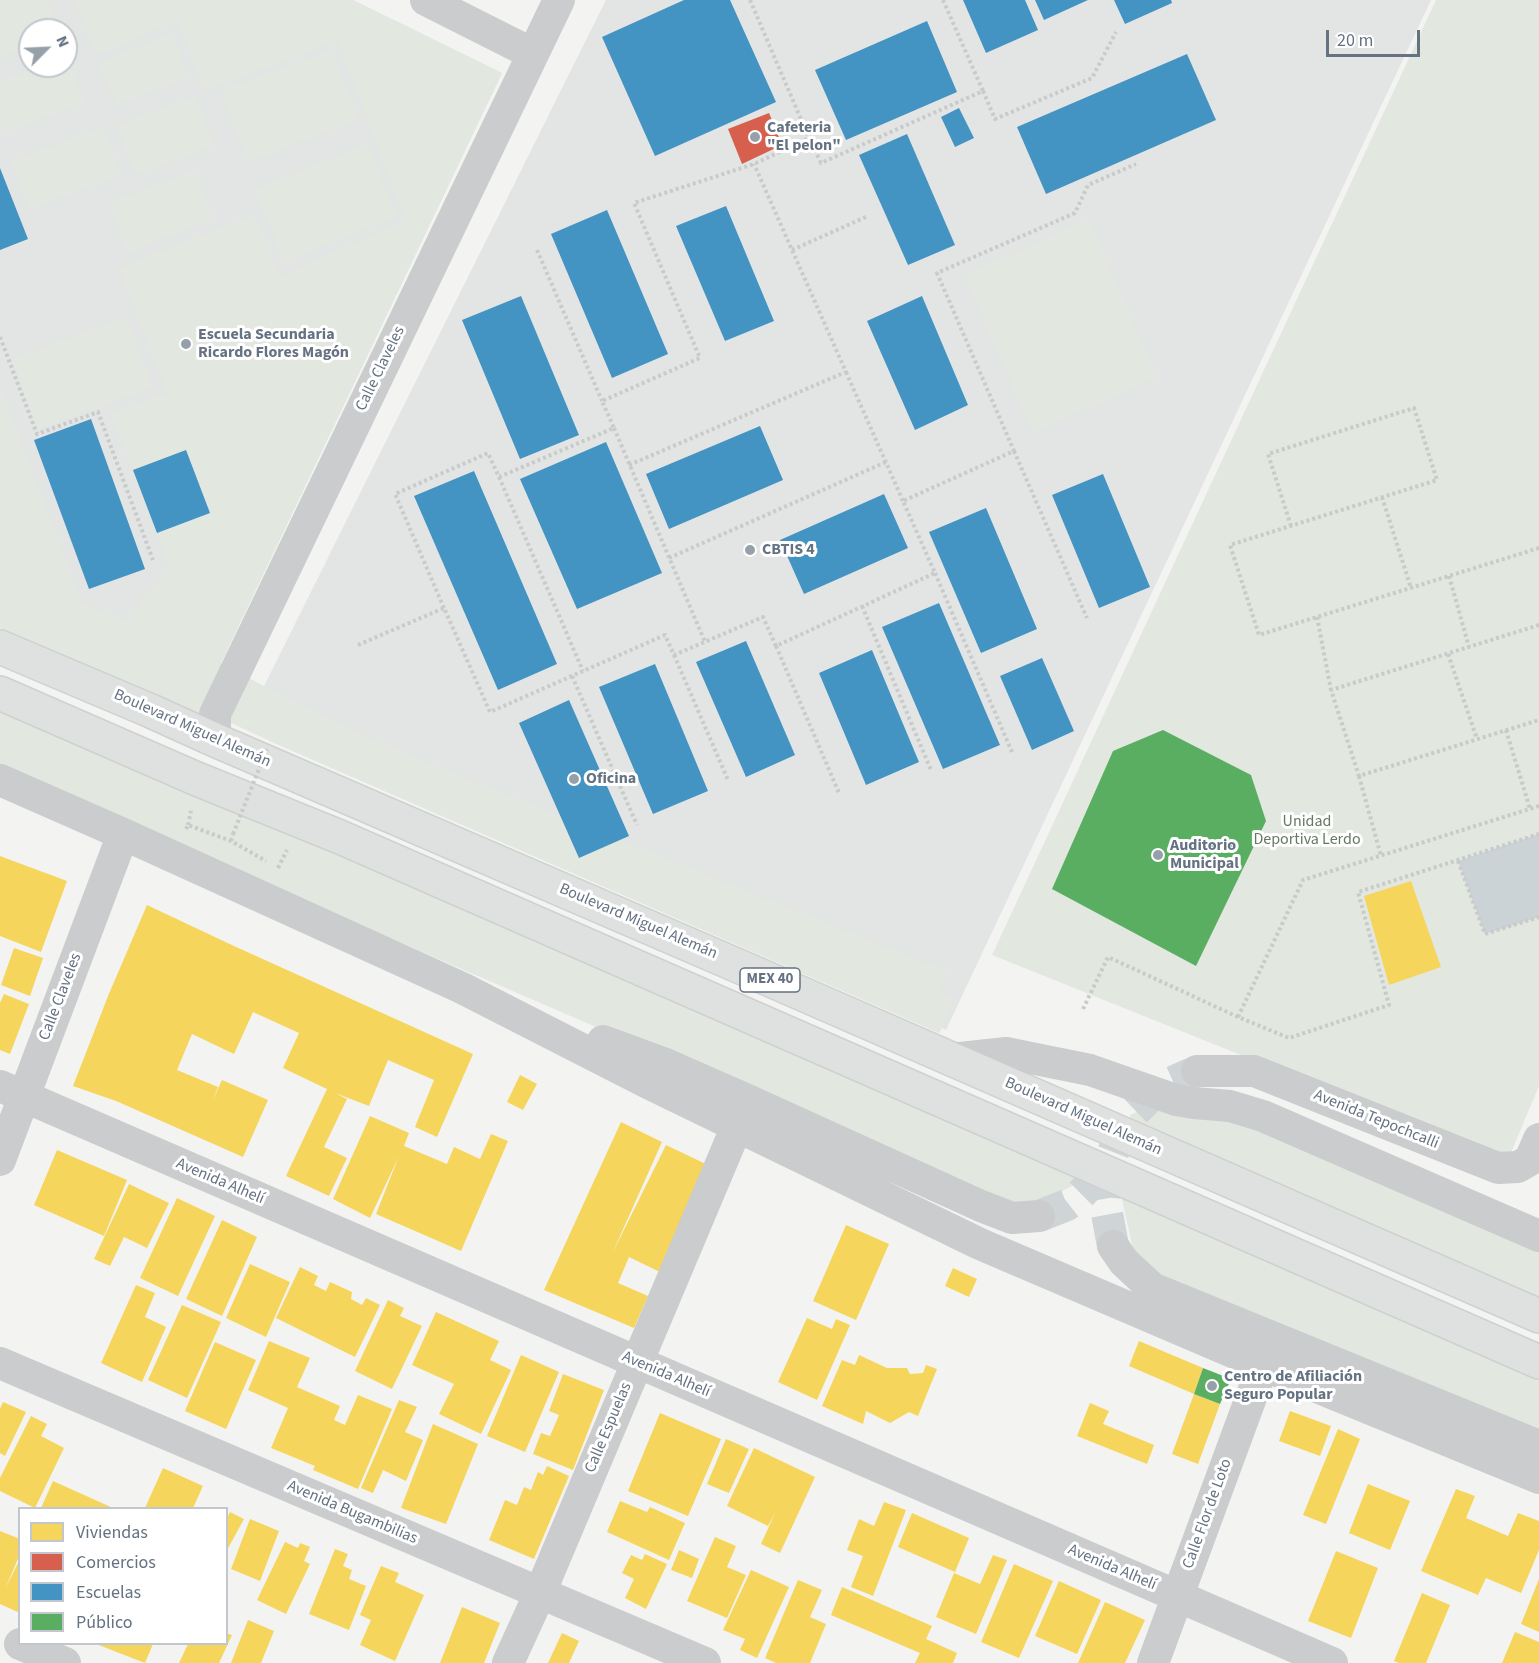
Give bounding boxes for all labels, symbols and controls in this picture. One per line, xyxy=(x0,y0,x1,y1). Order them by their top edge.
north arrow xyxy=(18,18,78,78)
scale bar xyxy=(1329,18,1424,56)
text: 20 m xyxy=(1337,28,1373,53)
text: N xyxy=(50,32,75,51)
place label: Cafeteria "El pelon" xyxy=(767,118,841,156)
marker: Cafeteria "El pelon" xyxy=(748,130,762,144)
street label: Calle Claveles xyxy=(352,324,410,414)
place label: Escuela Secundaria Ricardo Flores Magón xyxy=(198,325,349,363)
marker: Escuela Secundaria Ricardo Flores Magón xyxy=(179,337,193,351)
place label: CBTIS 4 xyxy=(762,540,815,560)
marker: CBTIS 4 xyxy=(743,543,757,557)
street label: Boulevard Miguel Alemán xyxy=(110,686,274,772)
place label: Oficina xyxy=(586,769,636,789)
marker: Oficina xyxy=(567,772,581,786)
park label: Unidad Deportiva Lerdo xyxy=(1253,812,1361,850)
place label: Auditorio Municipal xyxy=(1170,836,1239,874)
marker: Auditorio Municipal xyxy=(1151,848,1165,862)
street label: Boulevard Miguel Alemán xyxy=(556,880,720,964)
street label: Calle Claveles xyxy=(36,951,86,1043)
road number: MEX 40 xyxy=(740,968,800,992)
street label: Boulevard Miguel Alemán xyxy=(1001,1074,1165,1160)
street label: Avenida Tepochcalli xyxy=(1311,1086,1441,1154)
street label: Avenida Alhelí xyxy=(173,1155,267,1209)
street label: Avenida Alhelí xyxy=(619,1348,713,1402)
place label: Centro de Afiliación Seguro Popular xyxy=(1224,1367,1362,1405)
marker: Centro de Afiliación Seguro Popular xyxy=(1205,1379,1219,1393)
street label: Calle Espuelas xyxy=(581,1380,637,1476)
street label: Calle Flor de Loto xyxy=(1179,1456,1237,1572)
street label: Avenida Bugambilias xyxy=(284,1477,420,1549)
legend xyxy=(18,1507,228,1645)
text: Viviendas xyxy=(76,1520,148,1545)
street label: Avenida Alhelí xyxy=(1065,1541,1159,1595)
text: Comercios xyxy=(76,1550,156,1575)
text: Escuelas xyxy=(76,1580,141,1605)
text: Público xyxy=(76,1610,133,1635)

